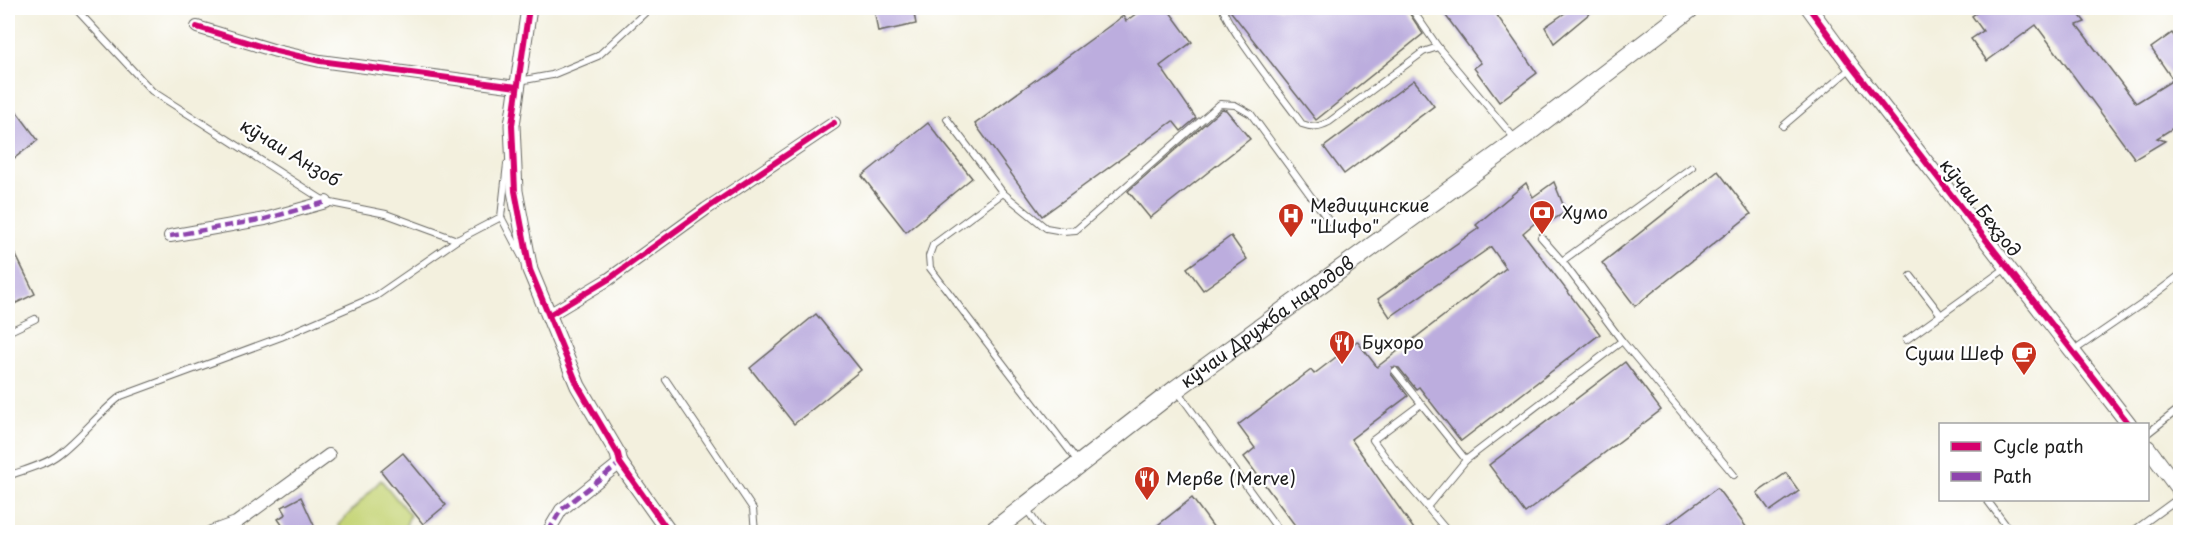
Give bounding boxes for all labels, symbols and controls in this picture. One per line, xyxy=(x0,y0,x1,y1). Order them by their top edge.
street label: кӯчаи Анзоб xyxy=(235,111,347,193)
street label: кӯчаи Беҳзод xyxy=(1934,152,2028,262)
place label: Медицинские "Шифо" xyxy=(1310,191,1429,239)
bank icon: Хумо xyxy=(1527,198,1557,236)
place label: Хумо xyxy=(1562,198,1608,225)
hospital icon: Медицинские "Шифо" xyxy=(1276,201,1306,239)
street label: кӯчаи Дружба народов xyxy=(1174,249,1359,394)
restaurant icon: Бухоро xyxy=(1327,328,1357,366)
place label: Бухоро xyxy=(1362,328,1424,355)
place label: Суши Шеф xyxy=(1905,339,2004,366)
cafe icon: Суши Шеф xyxy=(2009,339,2039,377)
legend xyxy=(1939,423,2149,501)
text: Cycle path xyxy=(1993,432,2084,459)
text: Path xyxy=(1993,462,2032,489)
restaurant icon: Мерве (Merve) xyxy=(1132,464,1162,502)
place label: Мерве (Merve) xyxy=(1166,464,1296,491)

